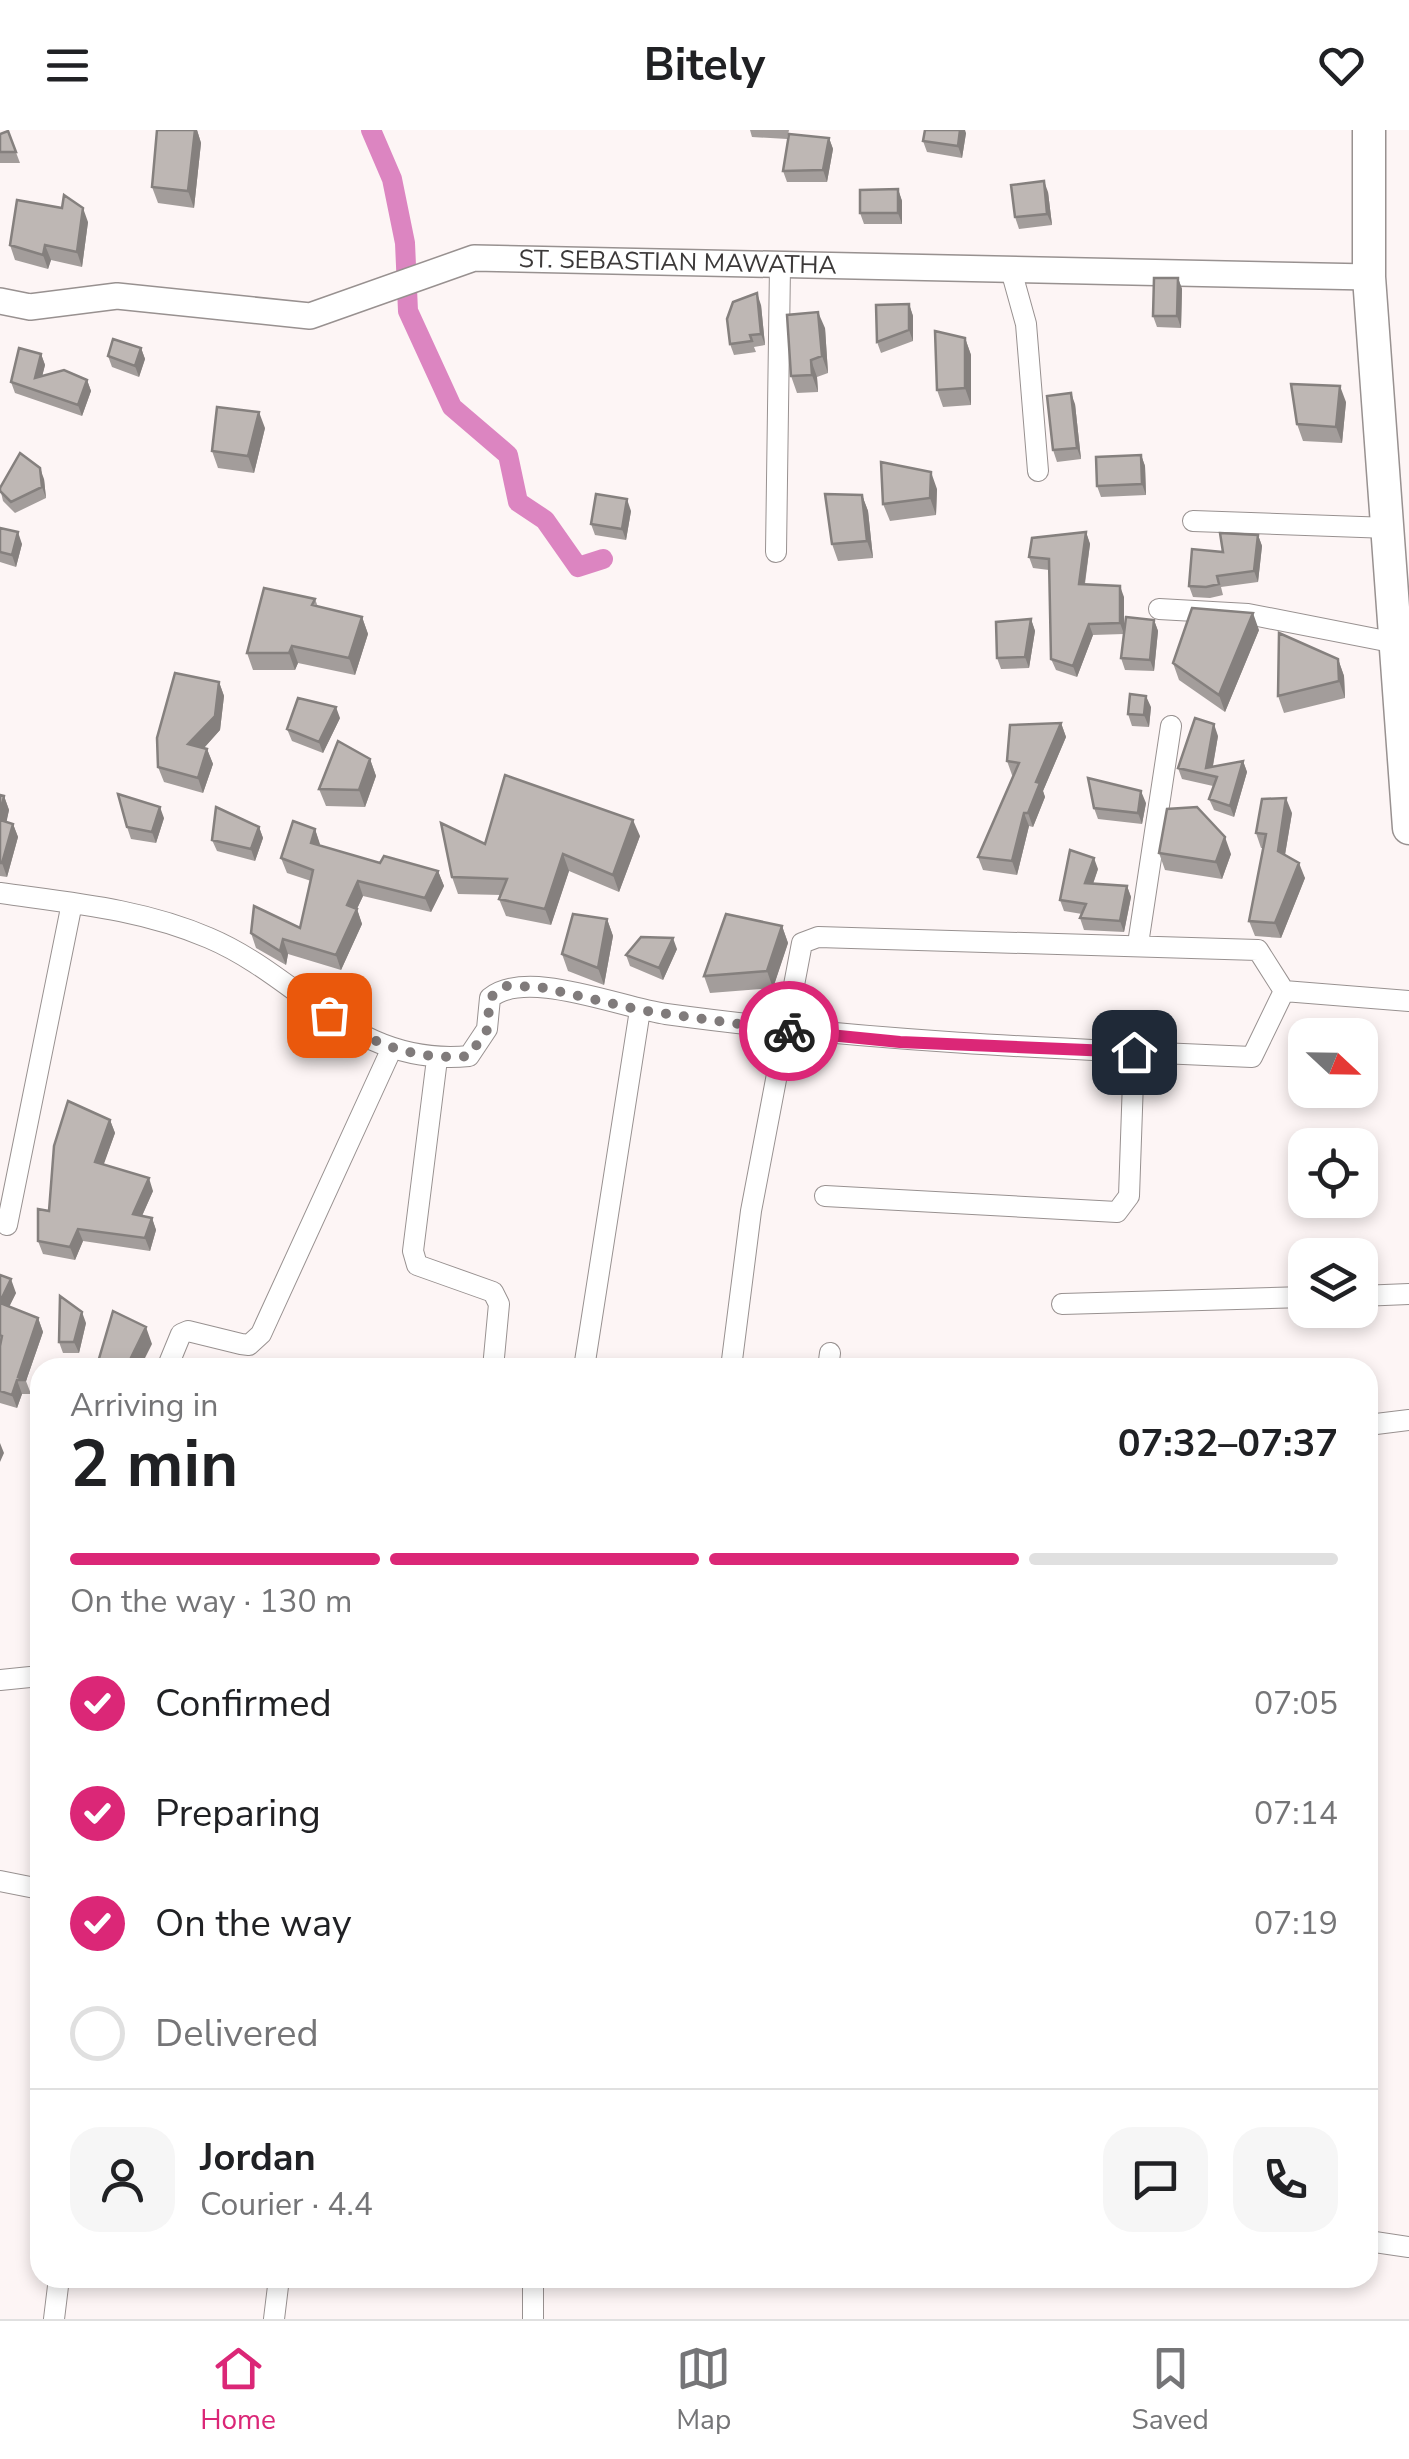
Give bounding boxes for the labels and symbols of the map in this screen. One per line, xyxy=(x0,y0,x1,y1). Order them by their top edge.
street label: ST. SEBASTIAN MAWATHA xyxy=(518,242,837,283)
pin xyxy=(287,973,372,1058)
courier xyxy=(739,981,839,1081)
pin xyxy=(1092,1010,1177,1095)
north arrow xyxy=(1288,1018,1378,1108)

